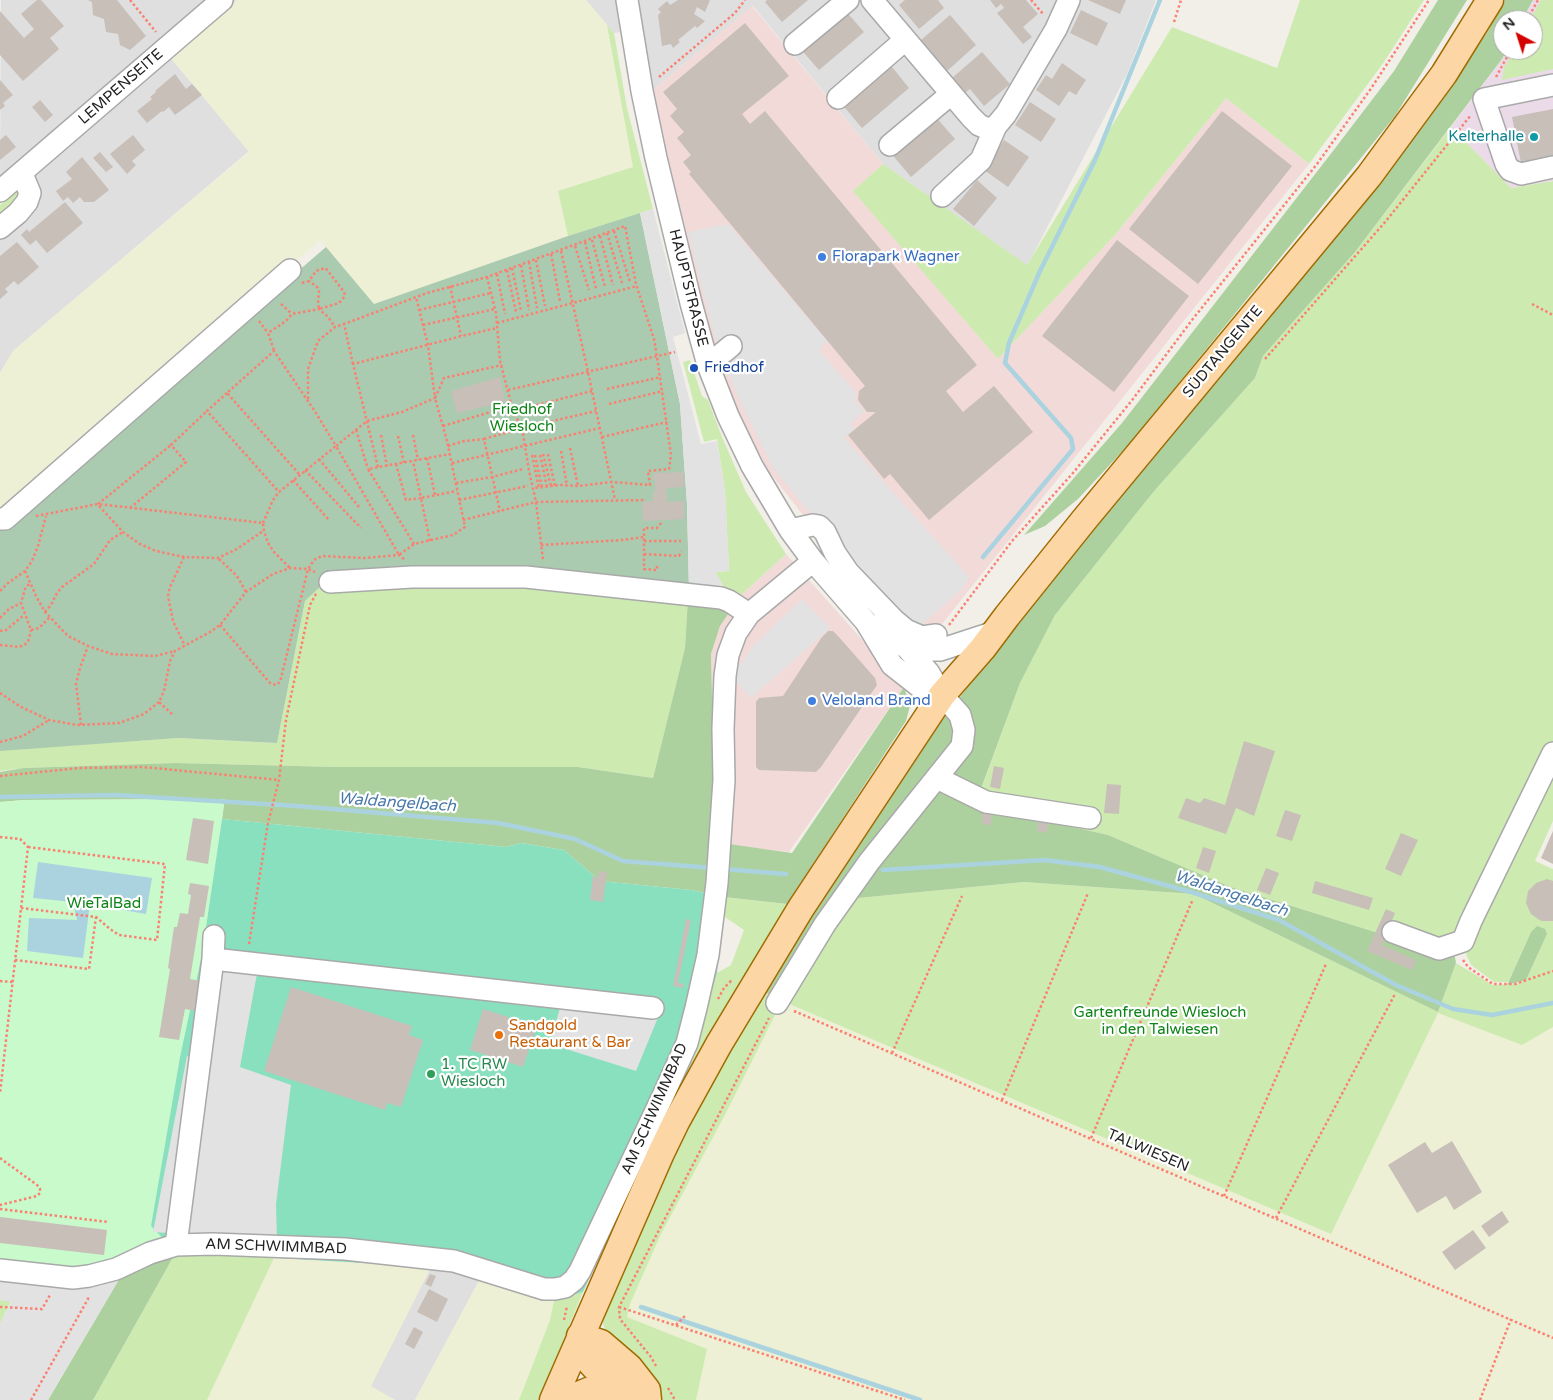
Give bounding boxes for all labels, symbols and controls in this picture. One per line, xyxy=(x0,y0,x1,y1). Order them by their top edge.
north arrow xyxy=(1493,10,1543,60)
text: N xyxy=(1499,14,1518,34)
street label: LEMPENSEITE xyxy=(75,45,167,129)
place label: Kelterhalle xyxy=(1448,128,1524,146)
marker: Kelterhalle xyxy=(1528,131,1540,143)
street label: HAUPTSTRASSE xyxy=(665,227,711,349)
place label: Florapark Wagner xyxy=(832,248,960,266)
marker: Florapark Wagner xyxy=(816,251,828,263)
street label: SÜDTANGENTE xyxy=(1179,302,1267,402)
place label: Friedhof xyxy=(704,359,764,377)
marker: Friedhof xyxy=(688,362,700,374)
park label: Friedhof Wiesloch xyxy=(490,401,554,436)
place label: Veloland Brand xyxy=(822,692,931,710)
marker: Veloland Brand xyxy=(806,695,818,707)
water label: Waldangelbach xyxy=(338,789,456,817)
water label: Waldangelbach xyxy=(1172,867,1290,921)
park label: WieTalBad xyxy=(67,895,141,913)
park label: Gartenfreunde Wiesloch in den Talwiesen xyxy=(1074,1004,1246,1039)
place label: Sandgold Restaurant & Bar xyxy=(509,1017,631,1052)
marker: Sandgold Restaurant & Bar xyxy=(493,1029,505,1041)
street label: AM SCHWIMMBAD xyxy=(618,1041,692,1177)
place label: 1. TC RW Wiesloch xyxy=(441,1056,507,1091)
marker: 1. TC RW Wiesloch xyxy=(425,1068,437,1080)
street label: TALWIESEN xyxy=(1104,1126,1192,1176)
street label: AM SCHWIMMBAD xyxy=(205,1236,347,1258)

